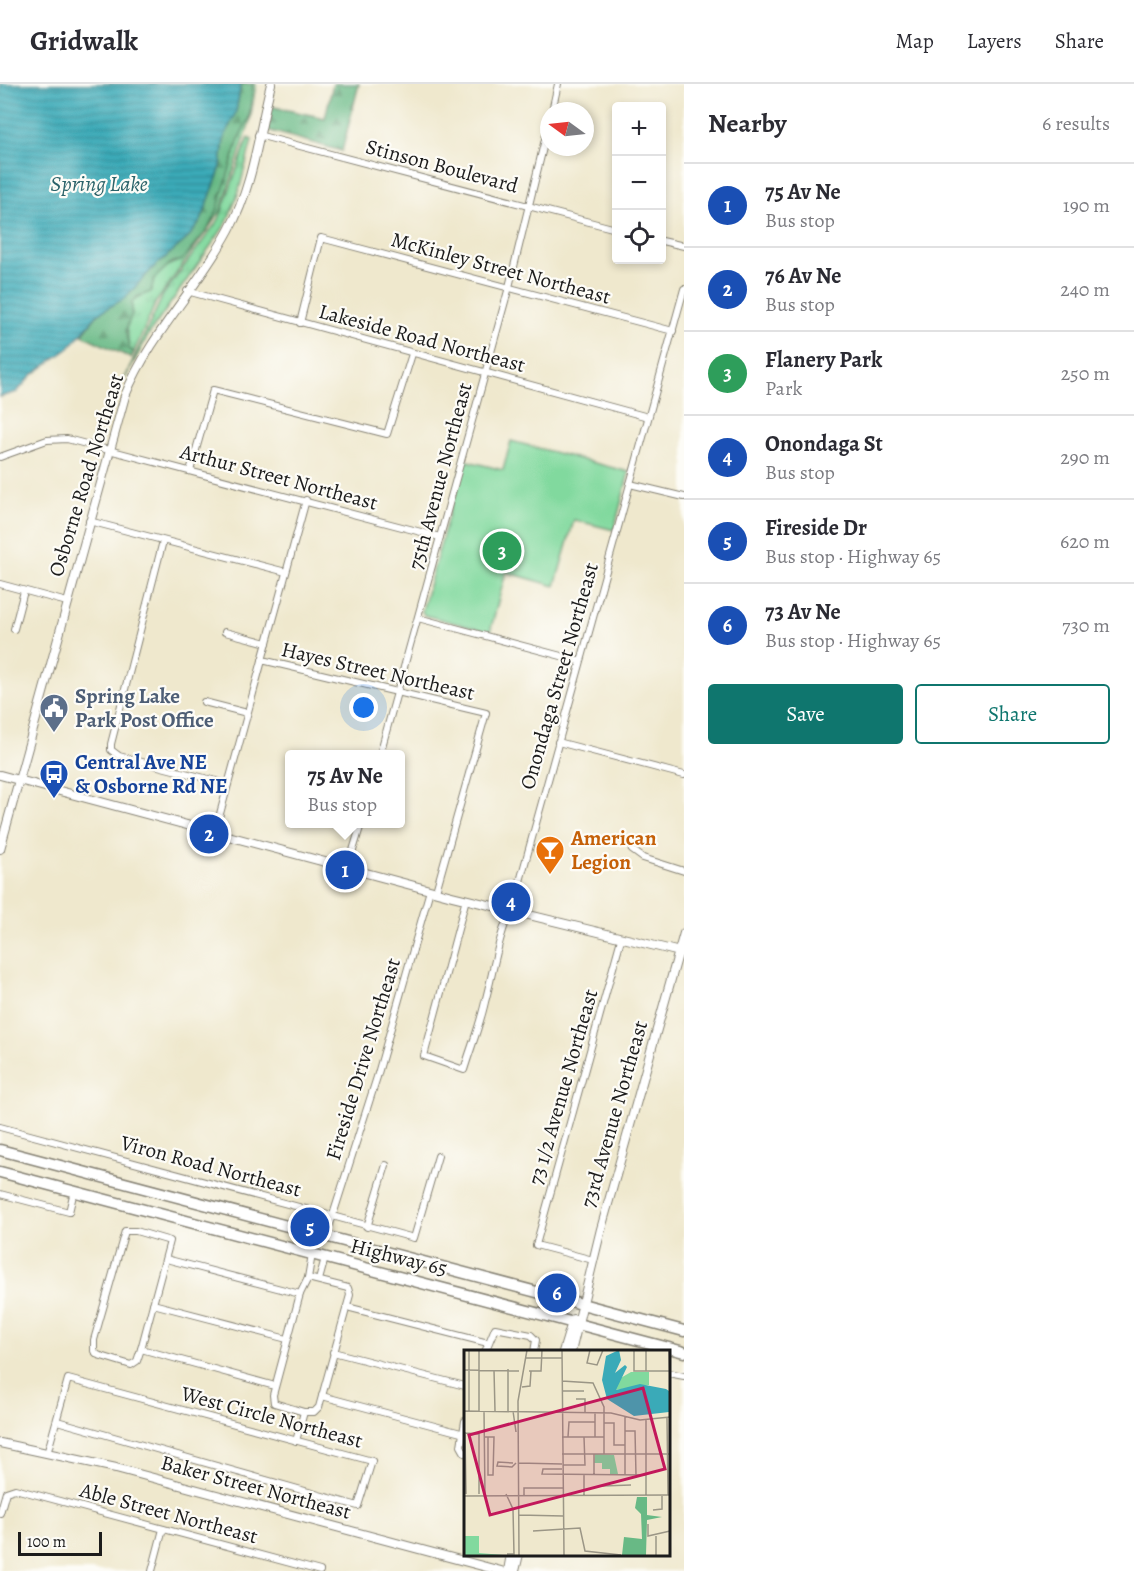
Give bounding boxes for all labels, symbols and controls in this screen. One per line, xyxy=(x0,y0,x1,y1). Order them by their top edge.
text: Gridwalk xyxy=(30,22,138,60)
text: Map xyxy=(895,27,934,55)
text: Layers xyxy=(967,27,1022,55)
text: Share xyxy=(1055,27,1104,55)
north arrow xyxy=(540,102,594,156)
map controls xyxy=(612,102,666,264)
button: + xyxy=(612,102,666,156)
text: Nearby xyxy=(708,106,787,141)
text: 6 results xyxy=(1042,110,1110,137)
street label: Stinson Boulevard xyxy=(363,132,522,200)
button: − xyxy=(612,156,666,210)
water label: Spring Lake xyxy=(50,169,148,199)
text: 75 Av Ne xyxy=(765,177,841,207)
text: 1 xyxy=(724,192,731,219)
text: 190 m xyxy=(1063,192,1110,219)
text: Bus stop xyxy=(765,207,835,234)
button: locate xyxy=(612,210,666,264)
street label: McKinley Street Northeast xyxy=(388,225,614,311)
text: 76 Av Ne xyxy=(765,261,842,291)
text: 2 xyxy=(723,276,732,303)
text: 240 m xyxy=(1060,276,1110,303)
text: Bus stop xyxy=(765,291,835,318)
street label: Lakeside Road Northeast xyxy=(316,297,528,379)
text: Flanery Park xyxy=(765,345,882,375)
text: 3 xyxy=(723,360,732,387)
text: 250 m xyxy=(1061,360,1110,387)
street label: Osborne Road Northeast xyxy=(42,370,130,580)
text: Park xyxy=(765,375,803,402)
street label: 75th Avenue Northeast xyxy=(402,379,478,573)
text: Onondaga St xyxy=(765,429,883,459)
street label: Arthur Street Northeast xyxy=(176,437,381,517)
text: 4 xyxy=(723,444,732,471)
text: 290 m xyxy=(1060,444,1110,471)
text: Bus stop xyxy=(765,459,835,486)
text: Fireside Dr xyxy=(765,513,867,543)
pin: 3 xyxy=(482,528,522,574)
text: 5 xyxy=(723,528,732,555)
text: 620 m xyxy=(1060,528,1110,555)
text: Bus stop · Highway 65 xyxy=(765,543,941,570)
street label: Onondaga Street Northeast xyxy=(513,559,605,793)
text: 73 Av Ne xyxy=(765,597,841,627)
text: 6 xyxy=(723,612,732,639)
text: 730 m xyxy=(1062,612,1110,639)
text: Bus stop · Highway 65 xyxy=(765,627,941,654)
street label: Hayes Street Northeast xyxy=(279,635,477,707)
place label: Spring Lake Park Post Office xyxy=(75,682,214,734)
button: Save xyxy=(708,684,903,744)
button: Share xyxy=(915,684,1110,744)
public building icon: Spring Lake Park Post Office xyxy=(38,692,70,734)
your location xyxy=(349,693,378,722)
place label: Central Ave NE & Osborne Rd NE xyxy=(75,748,227,800)
popup xyxy=(285,750,405,828)
bus stop icon: Central Ave NE & Osborne Rd NE xyxy=(38,758,70,800)
text: 75 Av Ne xyxy=(307,761,383,791)
text: Bus stop xyxy=(307,791,377,818)
pin: 2 xyxy=(190,812,228,856)
place label: American Legion xyxy=(570,824,657,876)
bar icon: American Legion xyxy=(534,834,566,876)
pin: 1 xyxy=(326,848,364,892)
pin: 4 xyxy=(492,880,530,924)
street label: Fireside Drive Northeast xyxy=(319,954,407,1163)
street label: 73 1/2 Avenue Northeast xyxy=(522,986,604,1188)
street label: 73rd Avenue Northeast xyxy=(574,1017,654,1211)
street label: Viron Road Northeast xyxy=(117,1128,304,1204)
pin: 5 xyxy=(290,1204,330,1250)
street label: Highway 65 xyxy=(348,1231,450,1283)
pin: 6 xyxy=(538,1270,576,1316)
inset map xyxy=(464,1350,669,1556)
street label: West Circle Northeast xyxy=(177,1379,366,1455)
street label: Baker Street Northeast xyxy=(158,1448,354,1526)
street label: Able Street Northeast xyxy=(76,1476,261,1550)
scale bar xyxy=(18,1529,102,1556)
text: 100 m xyxy=(27,1531,66,1553)

